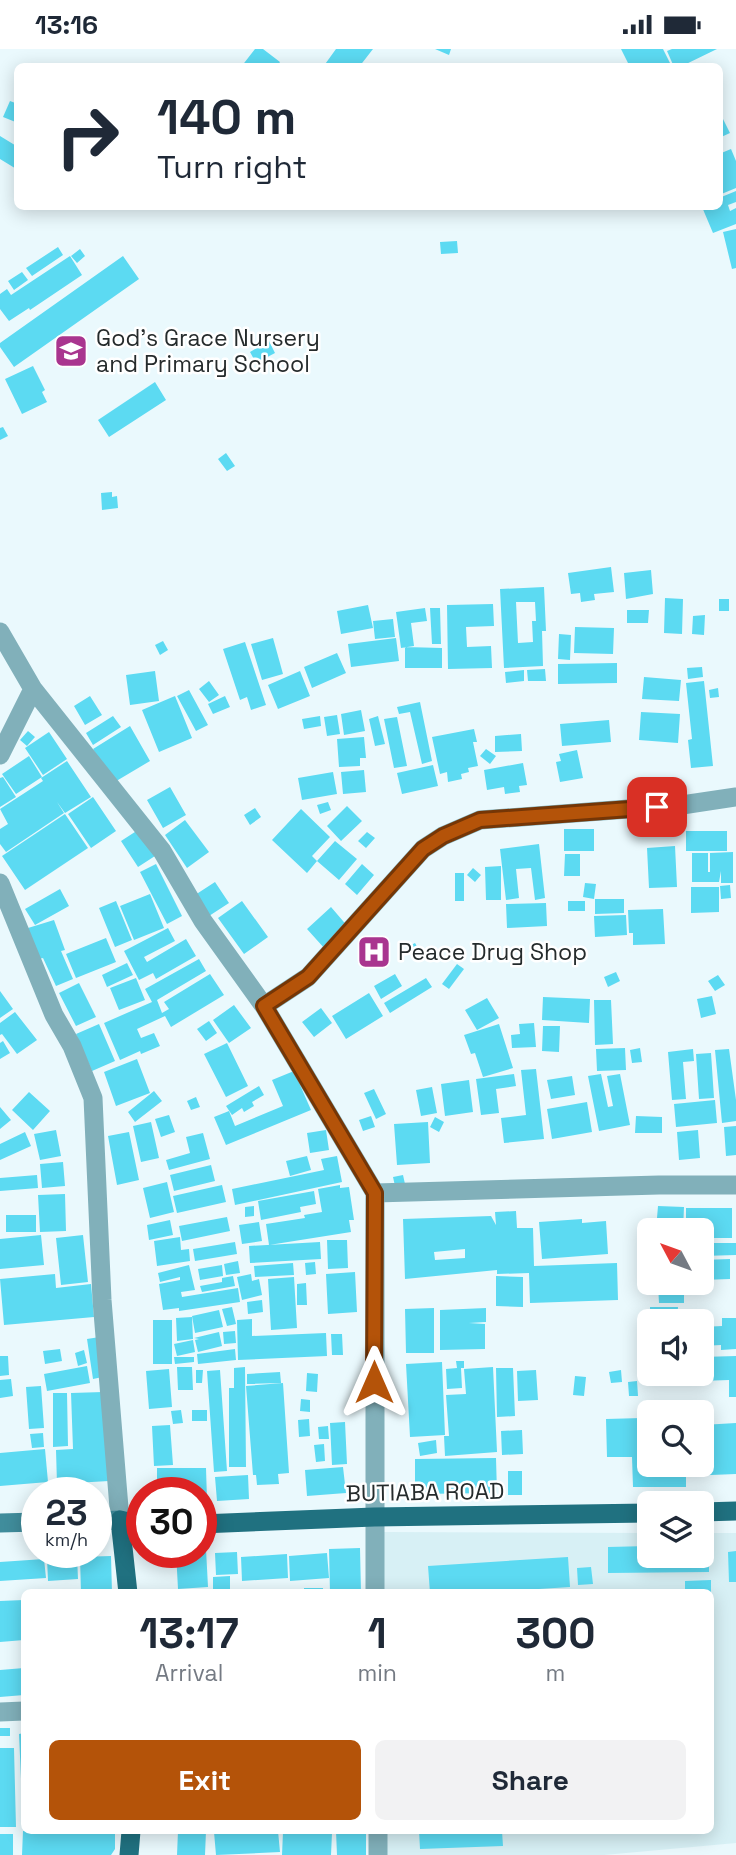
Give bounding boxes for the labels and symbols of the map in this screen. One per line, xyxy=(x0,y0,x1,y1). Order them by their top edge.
place label: God's Grace Nursery and Primary School xyxy=(96,323,320,379)
school or university icon: God's Grace Nursery and Primary School xyxy=(52,332,90,370)
pin xyxy=(627,777,687,837)
hospital icon: Peace Drug Shop xyxy=(355,933,393,971)
place label: Peace Drug Shop xyxy=(398,937,587,967)
north arrow xyxy=(637,1218,714,1295)
position arrow xyxy=(337,1345,411,1419)
street label: BUTIABA ROAD xyxy=(345,1476,505,1508)
speed limit sign: 30 xyxy=(126,1477,217,1568)

